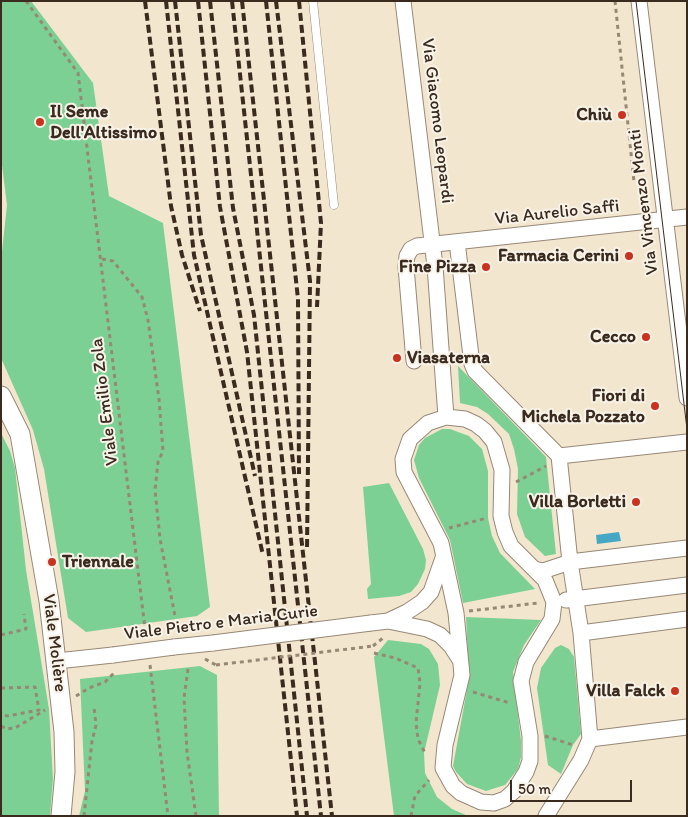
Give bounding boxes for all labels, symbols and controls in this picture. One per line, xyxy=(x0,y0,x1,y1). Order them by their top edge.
street label: Via Giacomo Leopardi xyxy=(416,37,458,205)
place label: Il Seme Dell'Altissimo xyxy=(50,101,157,144)
place label: Chiù xyxy=(576,104,612,126)
marker: Chiù xyxy=(616,109,628,121)
marker: Il Seme Dell'Altissimo xyxy=(34,116,46,128)
street label: Via Vincenzo Monti xyxy=(624,128,664,276)
street label: Via Aurelio Saffi xyxy=(494,196,620,230)
place label: Farmacia Cerini xyxy=(498,245,619,267)
marker: Farmacia Cerini xyxy=(623,250,635,262)
place label: Fine Pizza xyxy=(399,256,476,278)
marker: Fine Pizza xyxy=(480,261,492,273)
place label: Cecco xyxy=(590,326,636,348)
marker: Cecco xyxy=(640,331,652,343)
street label: Viale Emilio Zola xyxy=(86,337,124,467)
place label: Viasaterna xyxy=(407,347,490,369)
marker: Viasaterna xyxy=(391,352,403,364)
place label: Fiori di Michela Pozzato xyxy=(521,385,645,428)
marker: Fiori di Michela Pozzato xyxy=(649,400,661,412)
place label: Villa Borletti xyxy=(529,491,626,513)
marker: Villa Borletti xyxy=(630,496,642,508)
place label: Triennale xyxy=(62,551,134,573)
marker: Triennale xyxy=(46,556,58,568)
street label: Viale Molière xyxy=(37,593,71,693)
street label: Viale Pietro e Maria Curie xyxy=(123,600,319,646)
place label: Villa Falck xyxy=(586,680,665,702)
marker: Villa Falck xyxy=(669,685,681,697)
scale bar xyxy=(513,770,636,802)
text: 50 m xyxy=(518,780,551,798)

